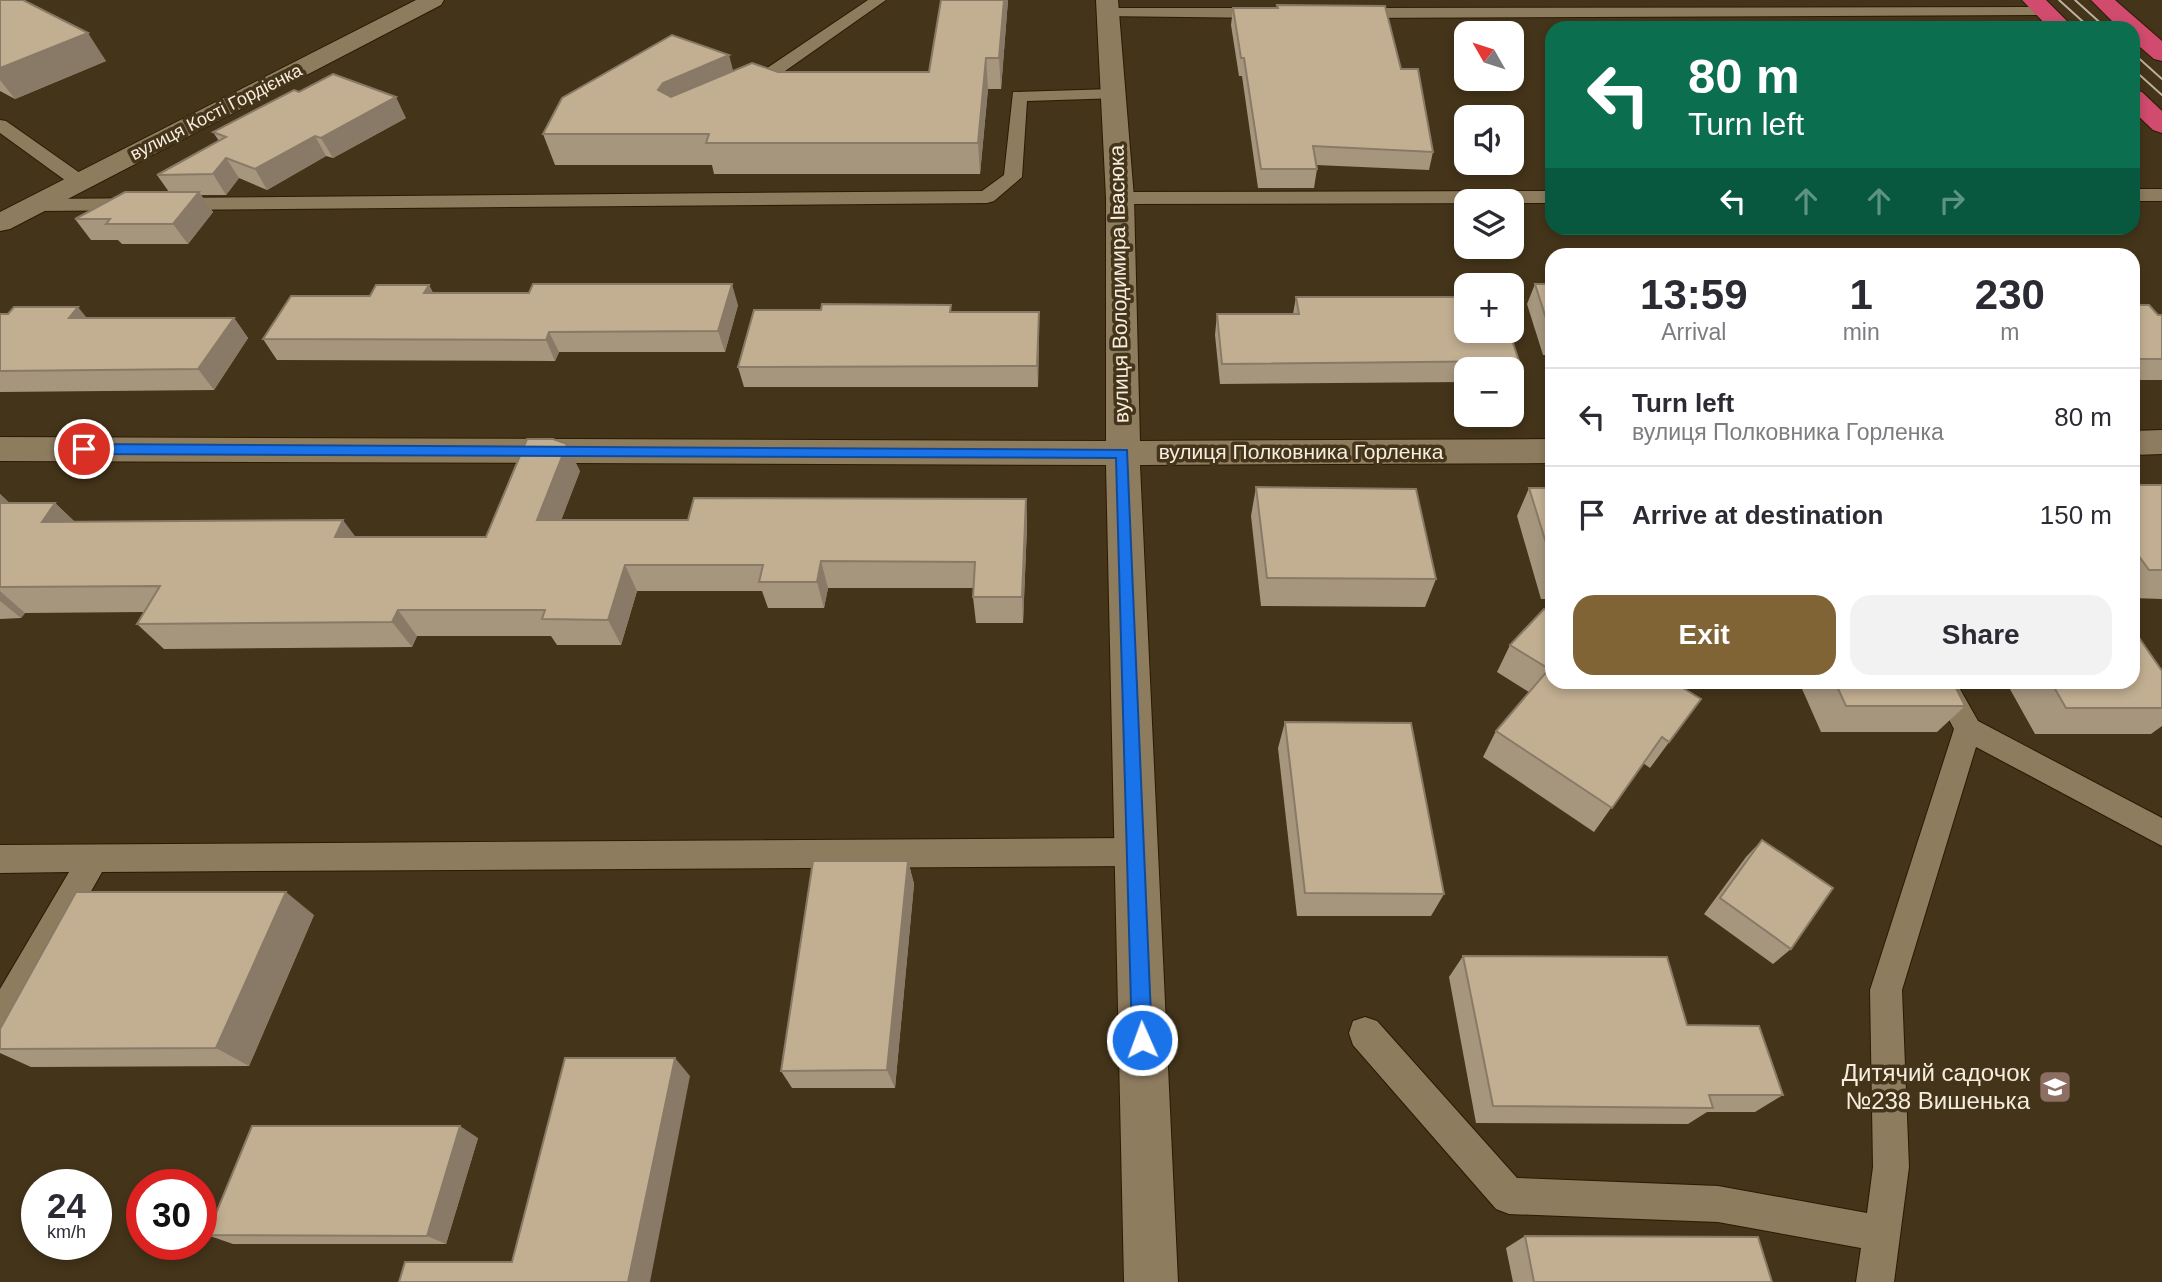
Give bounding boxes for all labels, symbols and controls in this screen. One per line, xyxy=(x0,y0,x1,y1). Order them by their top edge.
north arrow xyxy=(1454,21,1524,91)
map controls xyxy=(1454,21,1524,427)
icon: left xyxy=(1573,49,1664,140)
text: 80 m xyxy=(1688,49,1800,103)
street label: вулиця Кості Гордієнка xyxy=(127,59,306,164)
button: sound xyxy=(1454,105,1524,175)
text: Turn left xyxy=(1688,106,1804,142)
street label: вулиця Володимира Івасюка xyxy=(1105,144,1132,423)
icon: left xyxy=(1714,182,1752,220)
icon: ahead xyxy=(1787,182,1825,220)
icon: ahead xyxy=(1860,182,1898,220)
icon: right xyxy=(1933,182,1971,220)
button: layers xyxy=(1454,189,1524,259)
text: 13:59 xyxy=(1640,271,1748,318)
text: 1 xyxy=(1849,271,1873,318)
text: 230 xyxy=(1975,271,2045,318)
button: + xyxy=(1454,273,1524,343)
text: Arrival xyxy=(1661,319,1726,345)
text: min xyxy=(1843,319,1880,345)
text: m xyxy=(2000,319,2019,345)
button: − xyxy=(1454,357,1524,427)
text: Turn left xyxy=(1632,388,1734,418)
icon: left xyxy=(1573,398,1611,436)
text: 80 m xyxy=(2054,402,2112,432)
pin xyxy=(54,419,114,479)
text: вулиця Полковника Горленка xyxy=(1632,419,1944,445)
icon: arrive xyxy=(65,430,103,468)
street label: вулиця Полковника Горленка xyxy=(1159,440,1444,463)
icon: arrive xyxy=(1573,496,1611,534)
text: Arrive at destination xyxy=(1632,500,1883,530)
text: 150 m xyxy=(2040,500,2112,530)
button: Exit xyxy=(1573,595,1836,675)
button: Share xyxy=(1850,595,2112,675)
position arrow xyxy=(1105,1003,1179,1077)
place label: Дитячий садочок №238 Вишенька xyxy=(1842,1059,2031,1114)
school or university icon: Дитячий садочок №238 Вишенька xyxy=(2036,1068,2074,1106)
speed limit sign: 30 xyxy=(126,1169,217,1260)
text: 24 xyxy=(47,1186,86,1225)
text: km/h xyxy=(47,1222,86,1242)

